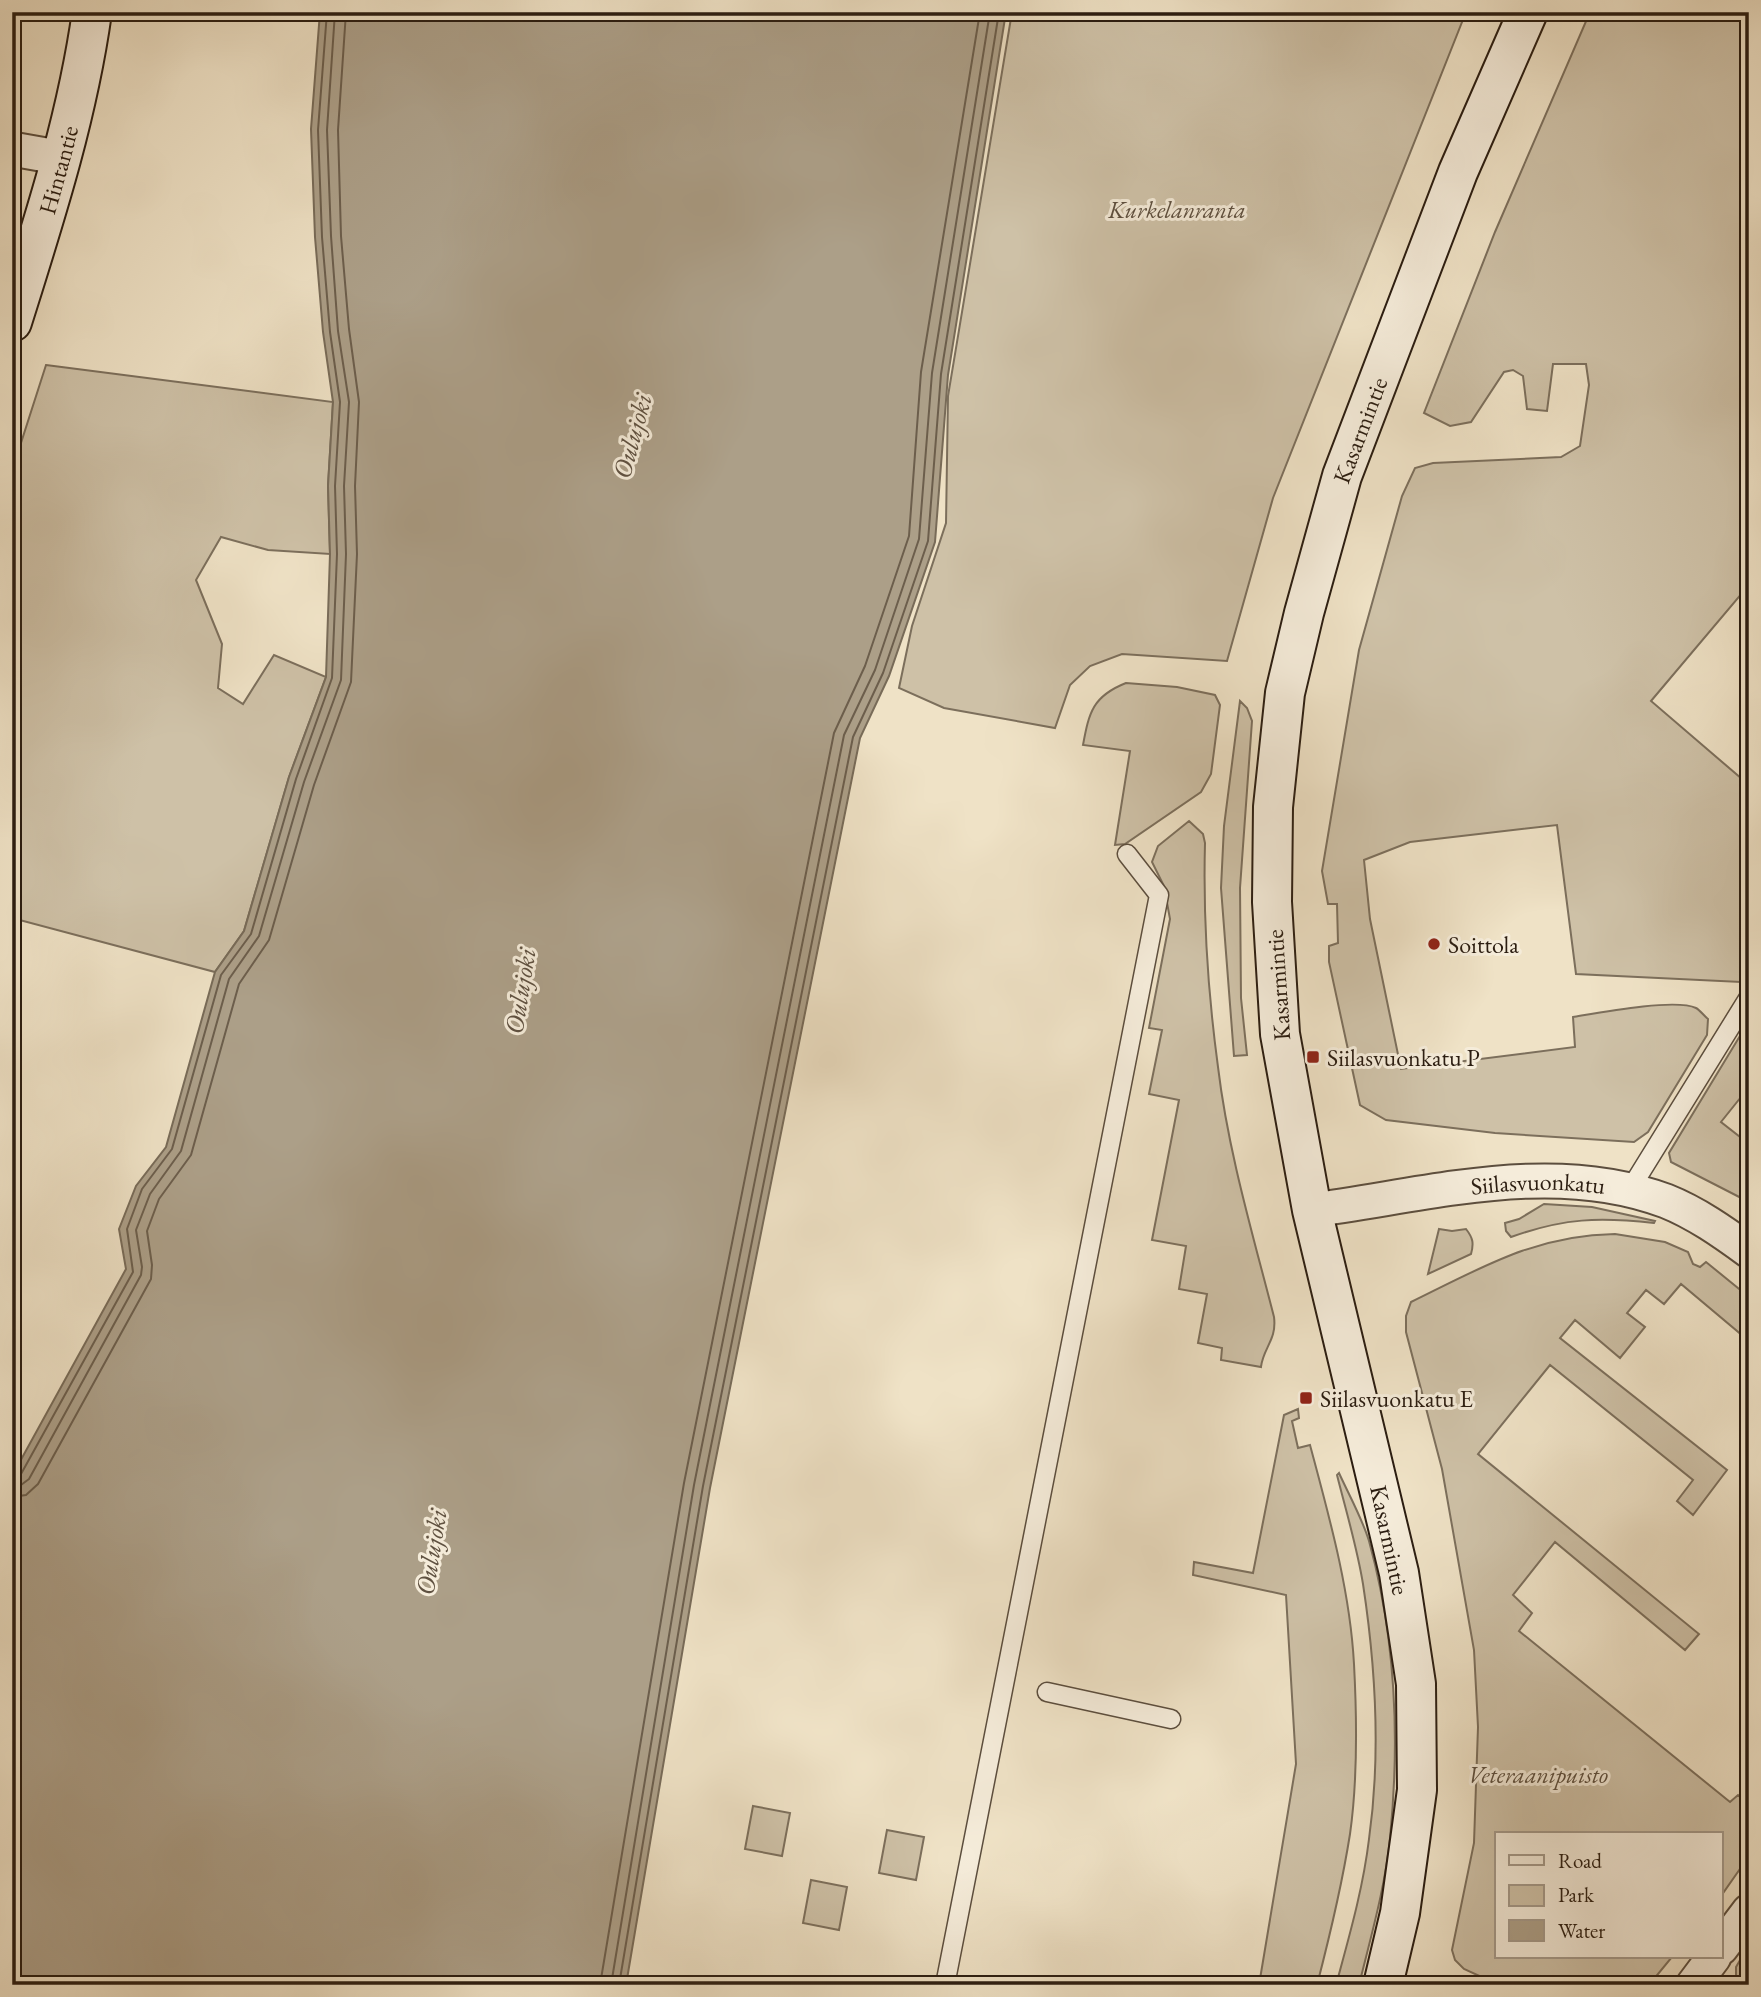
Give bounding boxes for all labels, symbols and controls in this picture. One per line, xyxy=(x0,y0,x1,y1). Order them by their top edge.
street label: Hintantie xyxy=(31,122,85,218)
park label: Kurkelanranta xyxy=(1107,194,1246,225)
street label: Kasarmintie xyxy=(1325,373,1394,488)
water label: Oulujoki xyxy=(604,389,660,482)
street label: Kasarmintie xyxy=(1259,928,1297,1042)
place label: Soittola xyxy=(1448,929,1519,960)
marker: Soittola xyxy=(1426,936,1442,952)
water label: Oulujoki xyxy=(496,944,544,1036)
place label: Siilasvuonkatu P xyxy=(1327,1042,1480,1073)
marker: Siilasvuonkatu P xyxy=(1305,1049,1321,1065)
street label: Siilasvuonkatu xyxy=(1469,1165,1608,1201)
place label: Siilasvuonkatu E xyxy=(1320,1383,1473,1414)
marker: Siilasvuonkatu E xyxy=(1298,1390,1314,1406)
street label: Kasarmintie xyxy=(1363,1482,1417,1598)
water label: Oulujoki xyxy=(407,1505,455,1597)
park label: Veteraanipuisto xyxy=(1468,1759,1608,1790)
legend xyxy=(1495,1832,1722,1958)
text: Road xyxy=(1558,1847,1602,1874)
text: Park xyxy=(1558,1881,1595,1908)
text: Water xyxy=(1558,1917,1605,1944)

